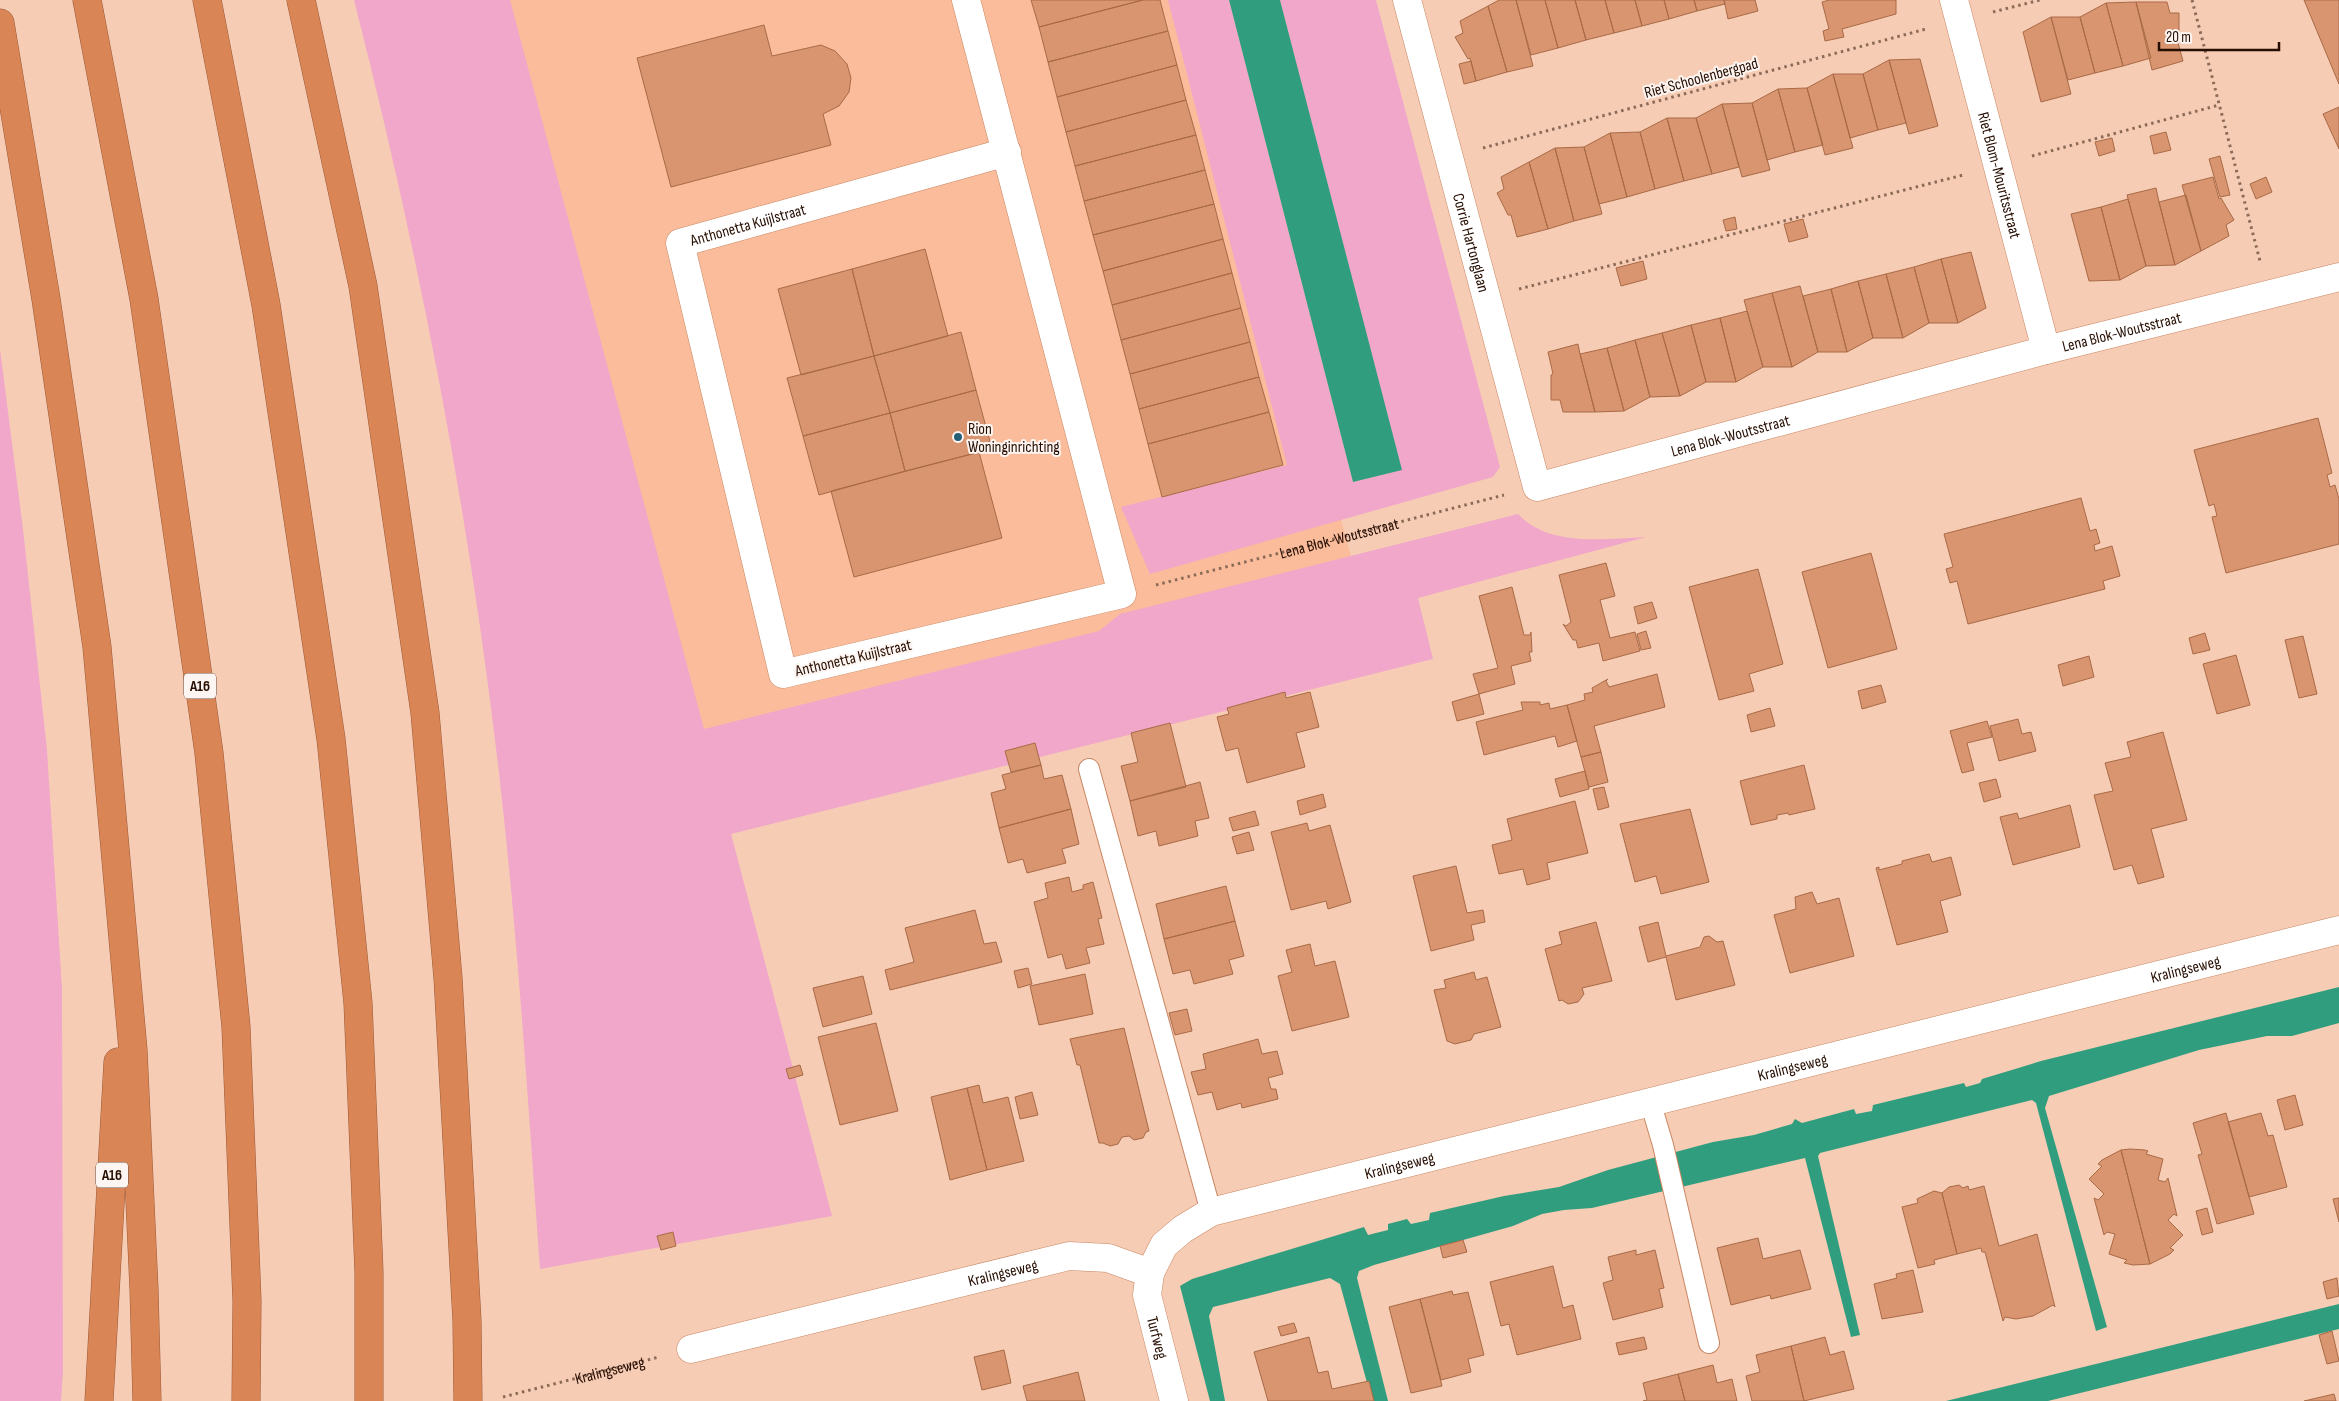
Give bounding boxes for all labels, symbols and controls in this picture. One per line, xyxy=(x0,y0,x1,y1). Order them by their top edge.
scale bar xyxy=(2159,20,2279,52)
text: 20 m xyxy=(2166,28,2191,47)
street label: Riet Schoolenbergpad xyxy=(1642,54,1760,103)
street label: Riet Blom-Mouritsstraat xyxy=(1973,110,2024,241)
street label: Corrie Hartonglaan xyxy=(1448,191,1493,294)
street label: Anthonetta Kuijlstraat xyxy=(687,200,808,251)
street label: Lena Blok-Woutsstraat xyxy=(2060,309,2184,357)
street label: Lena Blok-Woutsstraat xyxy=(1669,411,1792,462)
place label: Rion Woninginrichting xyxy=(968,420,1060,457)
marker: Rion Woninginrichting xyxy=(952,431,964,443)
street label: Lena Blok-Woutsstraat xyxy=(1278,515,1401,564)
street label: Anthonetta Kuijlstraat xyxy=(792,636,913,681)
road number: A16 xyxy=(184,674,216,698)
street label: Kralingseweg xyxy=(2149,952,2222,988)
street label: Kralingseweg xyxy=(1756,1050,1829,1086)
street label: Kralingseweg xyxy=(1363,1149,1437,1184)
road number: A16 xyxy=(96,1162,128,1188)
street label: Kralingseweg xyxy=(966,1256,1040,1291)
street label: Turfweg xyxy=(1142,1315,1171,1361)
street label: Kralingseweg xyxy=(573,1353,647,1389)

